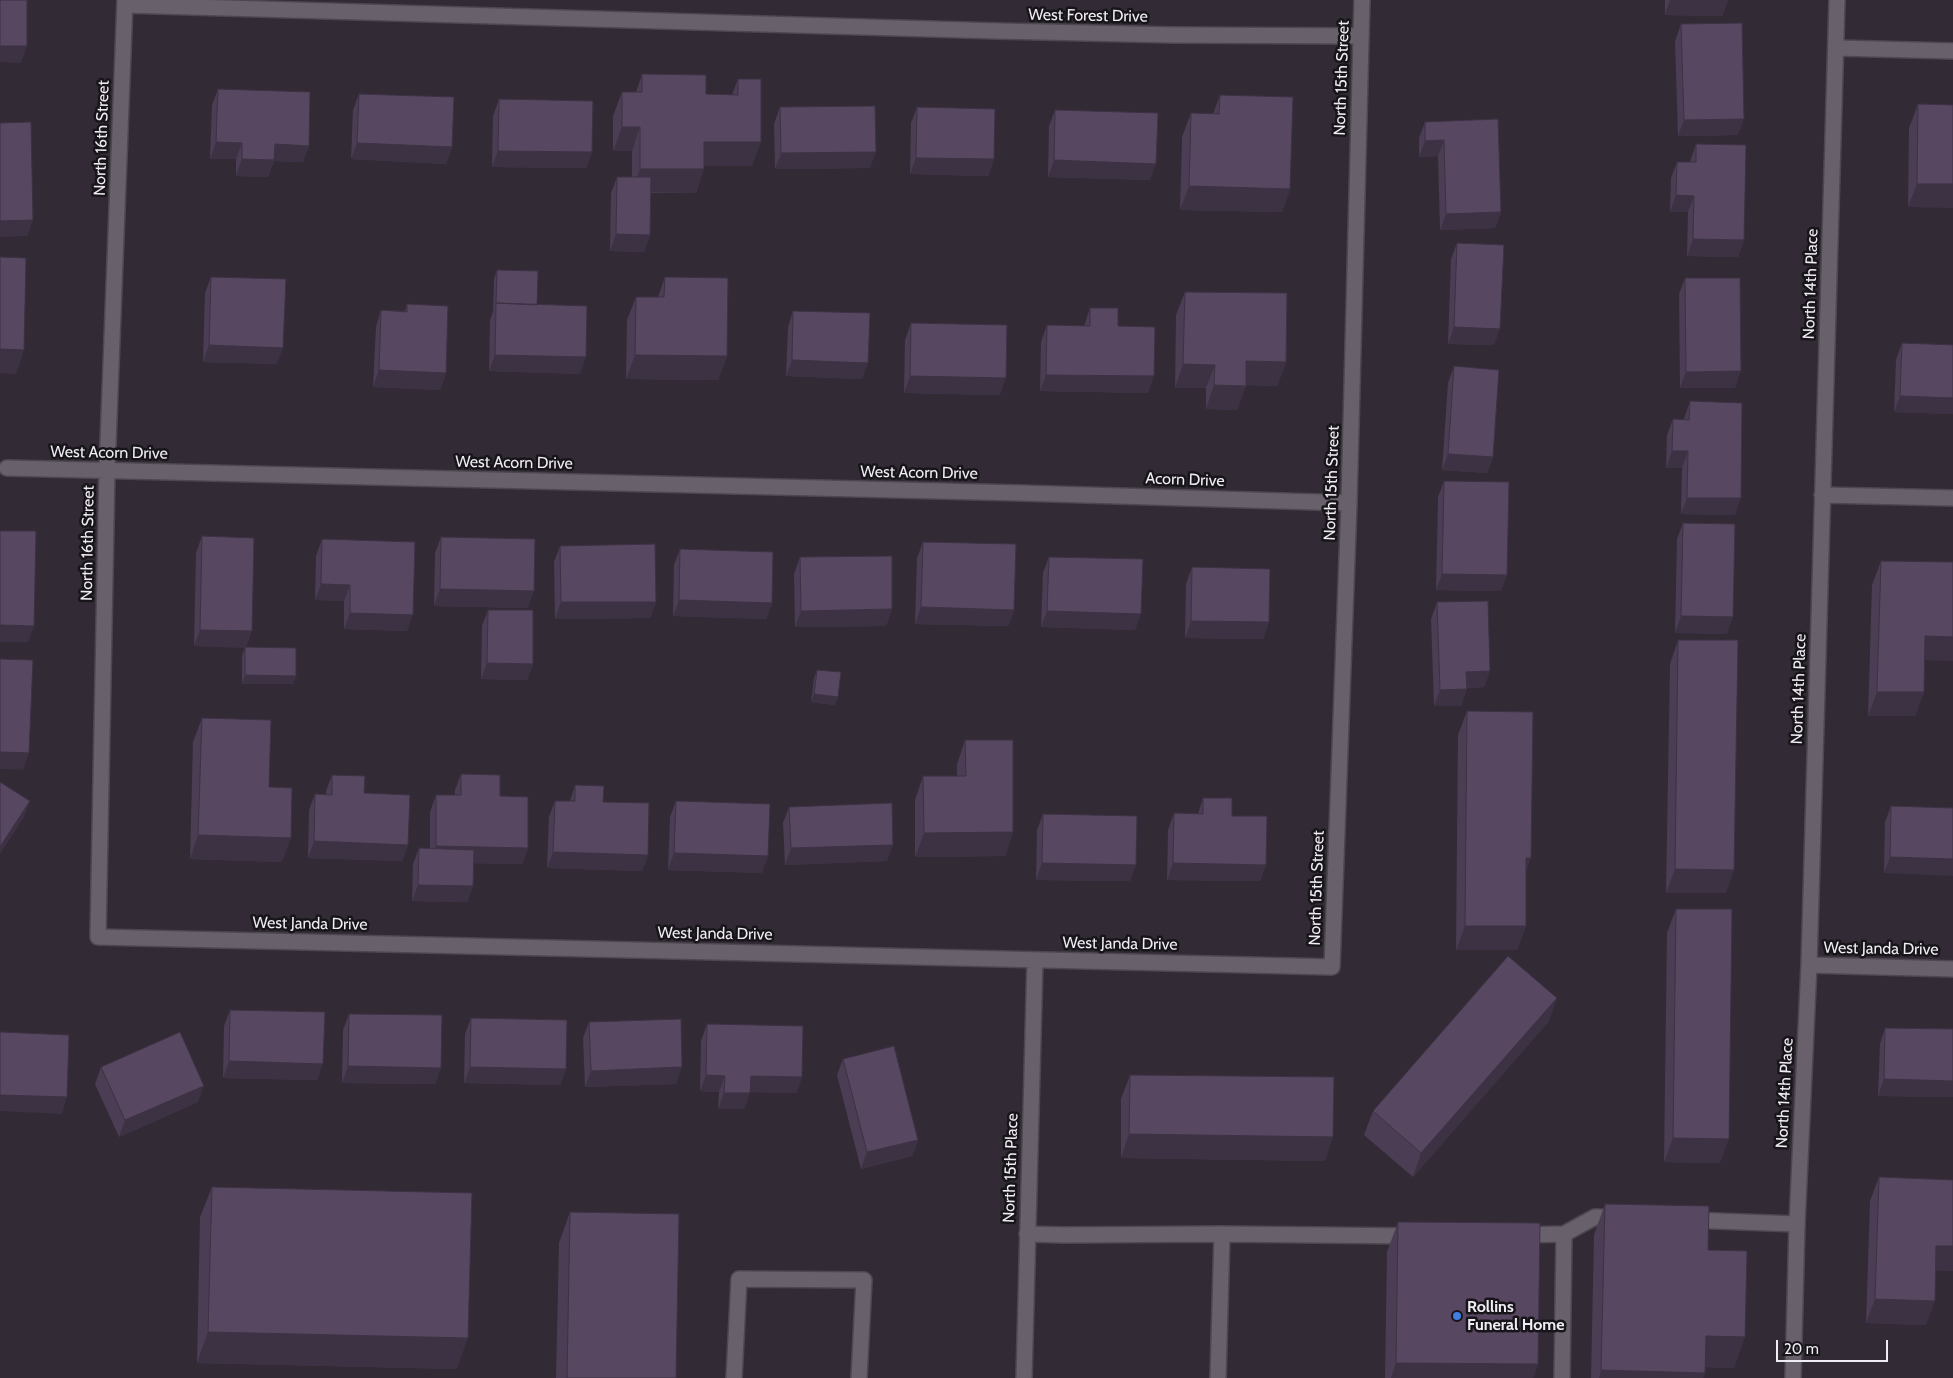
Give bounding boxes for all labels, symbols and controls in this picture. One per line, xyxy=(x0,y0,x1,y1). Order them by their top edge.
street label: West Forest Drive xyxy=(1028,5,1148,27)
street label: North 15th Street xyxy=(1330,20,1354,136)
street label: North 16th Street xyxy=(90,80,114,196)
street label: North 14th Place xyxy=(1799,228,1823,340)
street label: North 15th Street xyxy=(1320,425,1344,541)
street label: West Acorn Drive xyxy=(50,442,168,464)
street label: West Acorn Drive xyxy=(455,452,573,474)
street label: West Acorn Drive xyxy=(860,462,978,484)
street label: Acorn Drive xyxy=(1145,469,1225,491)
street label: North 16th Street xyxy=(77,485,99,601)
street label: North 14th Place xyxy=(1787,633,1811,745)
street label: North 15th Street xyxy=(1305,830,1329,946)
street label: West Janda Drive xyxy=(252,913,368,935)
street label: West Janda Drive xyxy=(657,923,773,945)
street label: West Janda Drive xyxy=(1062,933,1178,955)
street label: West Janda Drive xyxy=(1823,938,1939,960)
street label: North 14th Place xyxy=(1773,1037,1797,1149)
street label: North 15th Place xyxy=(999,1113,1023,1223)
place label: Rollins Funeral Home xyxy=(1467,1297,1565,1335)
marker: Rollins Funeral Home xyxy=(1451,1310,1463,1322)
scale bar xyxy=(1778,1330,1890,1362)
text: 20 m xyxy=(1784,1340,1819,1358)

